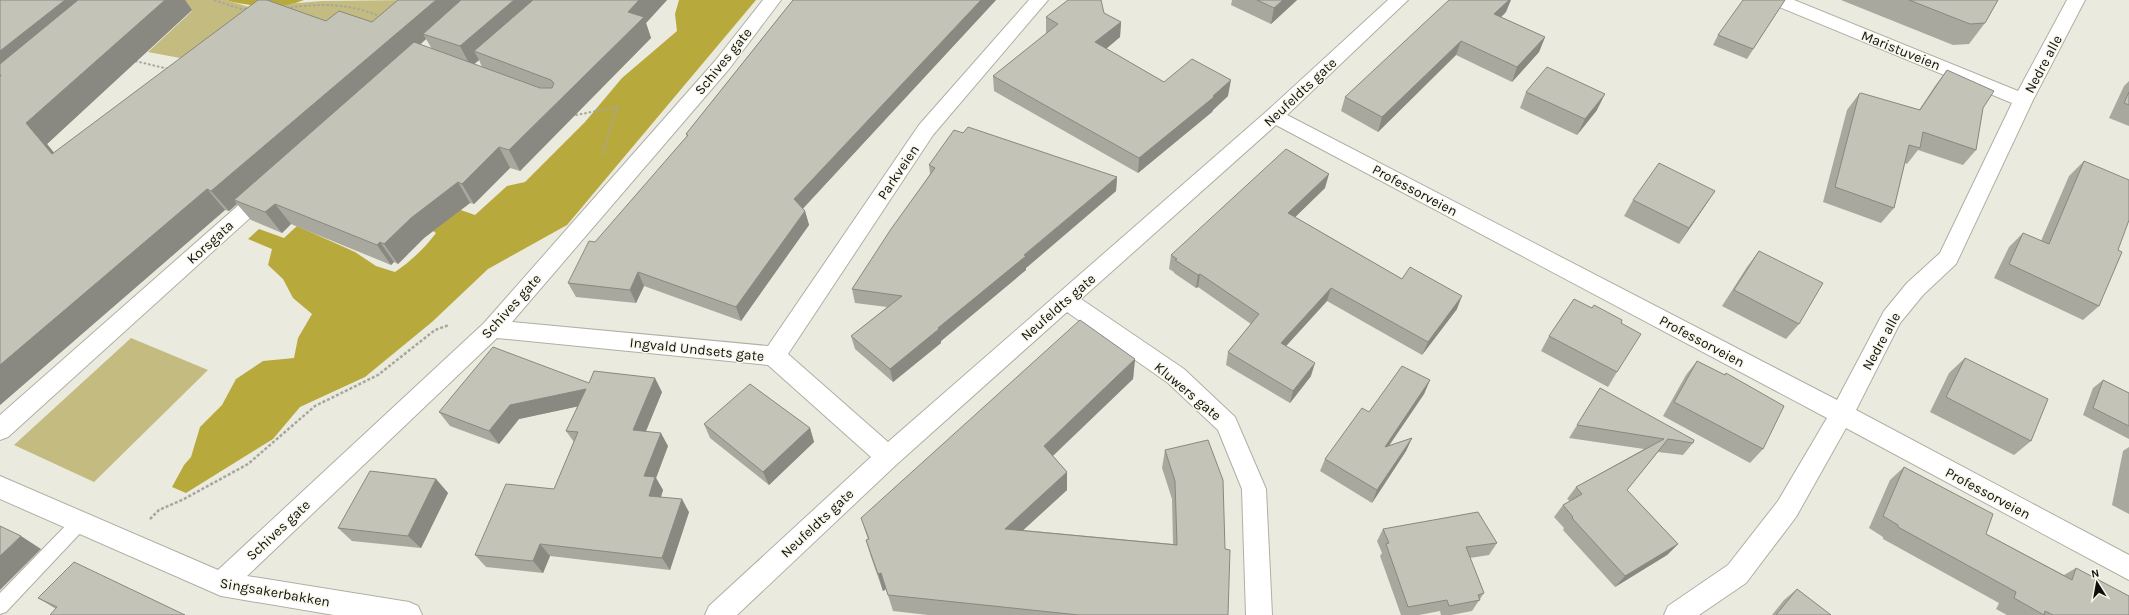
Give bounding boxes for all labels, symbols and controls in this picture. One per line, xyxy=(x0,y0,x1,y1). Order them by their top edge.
street label: Schives gate xyxy=(691,24,756,98)
street label: Maristuveien xyxy=(1859,27,1943,74)
street label: Nedre alle xyxy=(2021,32,2066,96)
street label: Neufeldts gate xyxy=(1260,54,1340,130)
street label: Parkveien xyxy=(874,142,923,203)
street label: Professorveien xyxy=(1369,161,1460,220)
street label: Korsgata xyxy=(183,217,237,268)
street label: Schives gate xyxy=(478,270,545,342)
street label: Neufeldts gate xyxy=(1017,270,1099,344)
street label: Nedre alle xyxy=(1859,309,1904,373)
street label: Professorveien xyxy=(1656,312,1747,371)
street label: Ingvald Undsets gate xyxy=(629,334,765,365)
street label: Kluwers gate xyxy=(1151,359,1225,424)
street label: Professorveien xyxy=(1942,464,2033,523)
street label: Neufeldts gate xyxy=(777,485,857,561)
street label: Schives gate xyxy=(243,496,314,564)
north arrow xyxy=(2077,563,2117,603)
text: N xyxy=(2090,567,2100,581)
street label: Singsakerbakken xyxy=(218,574,331,611)

